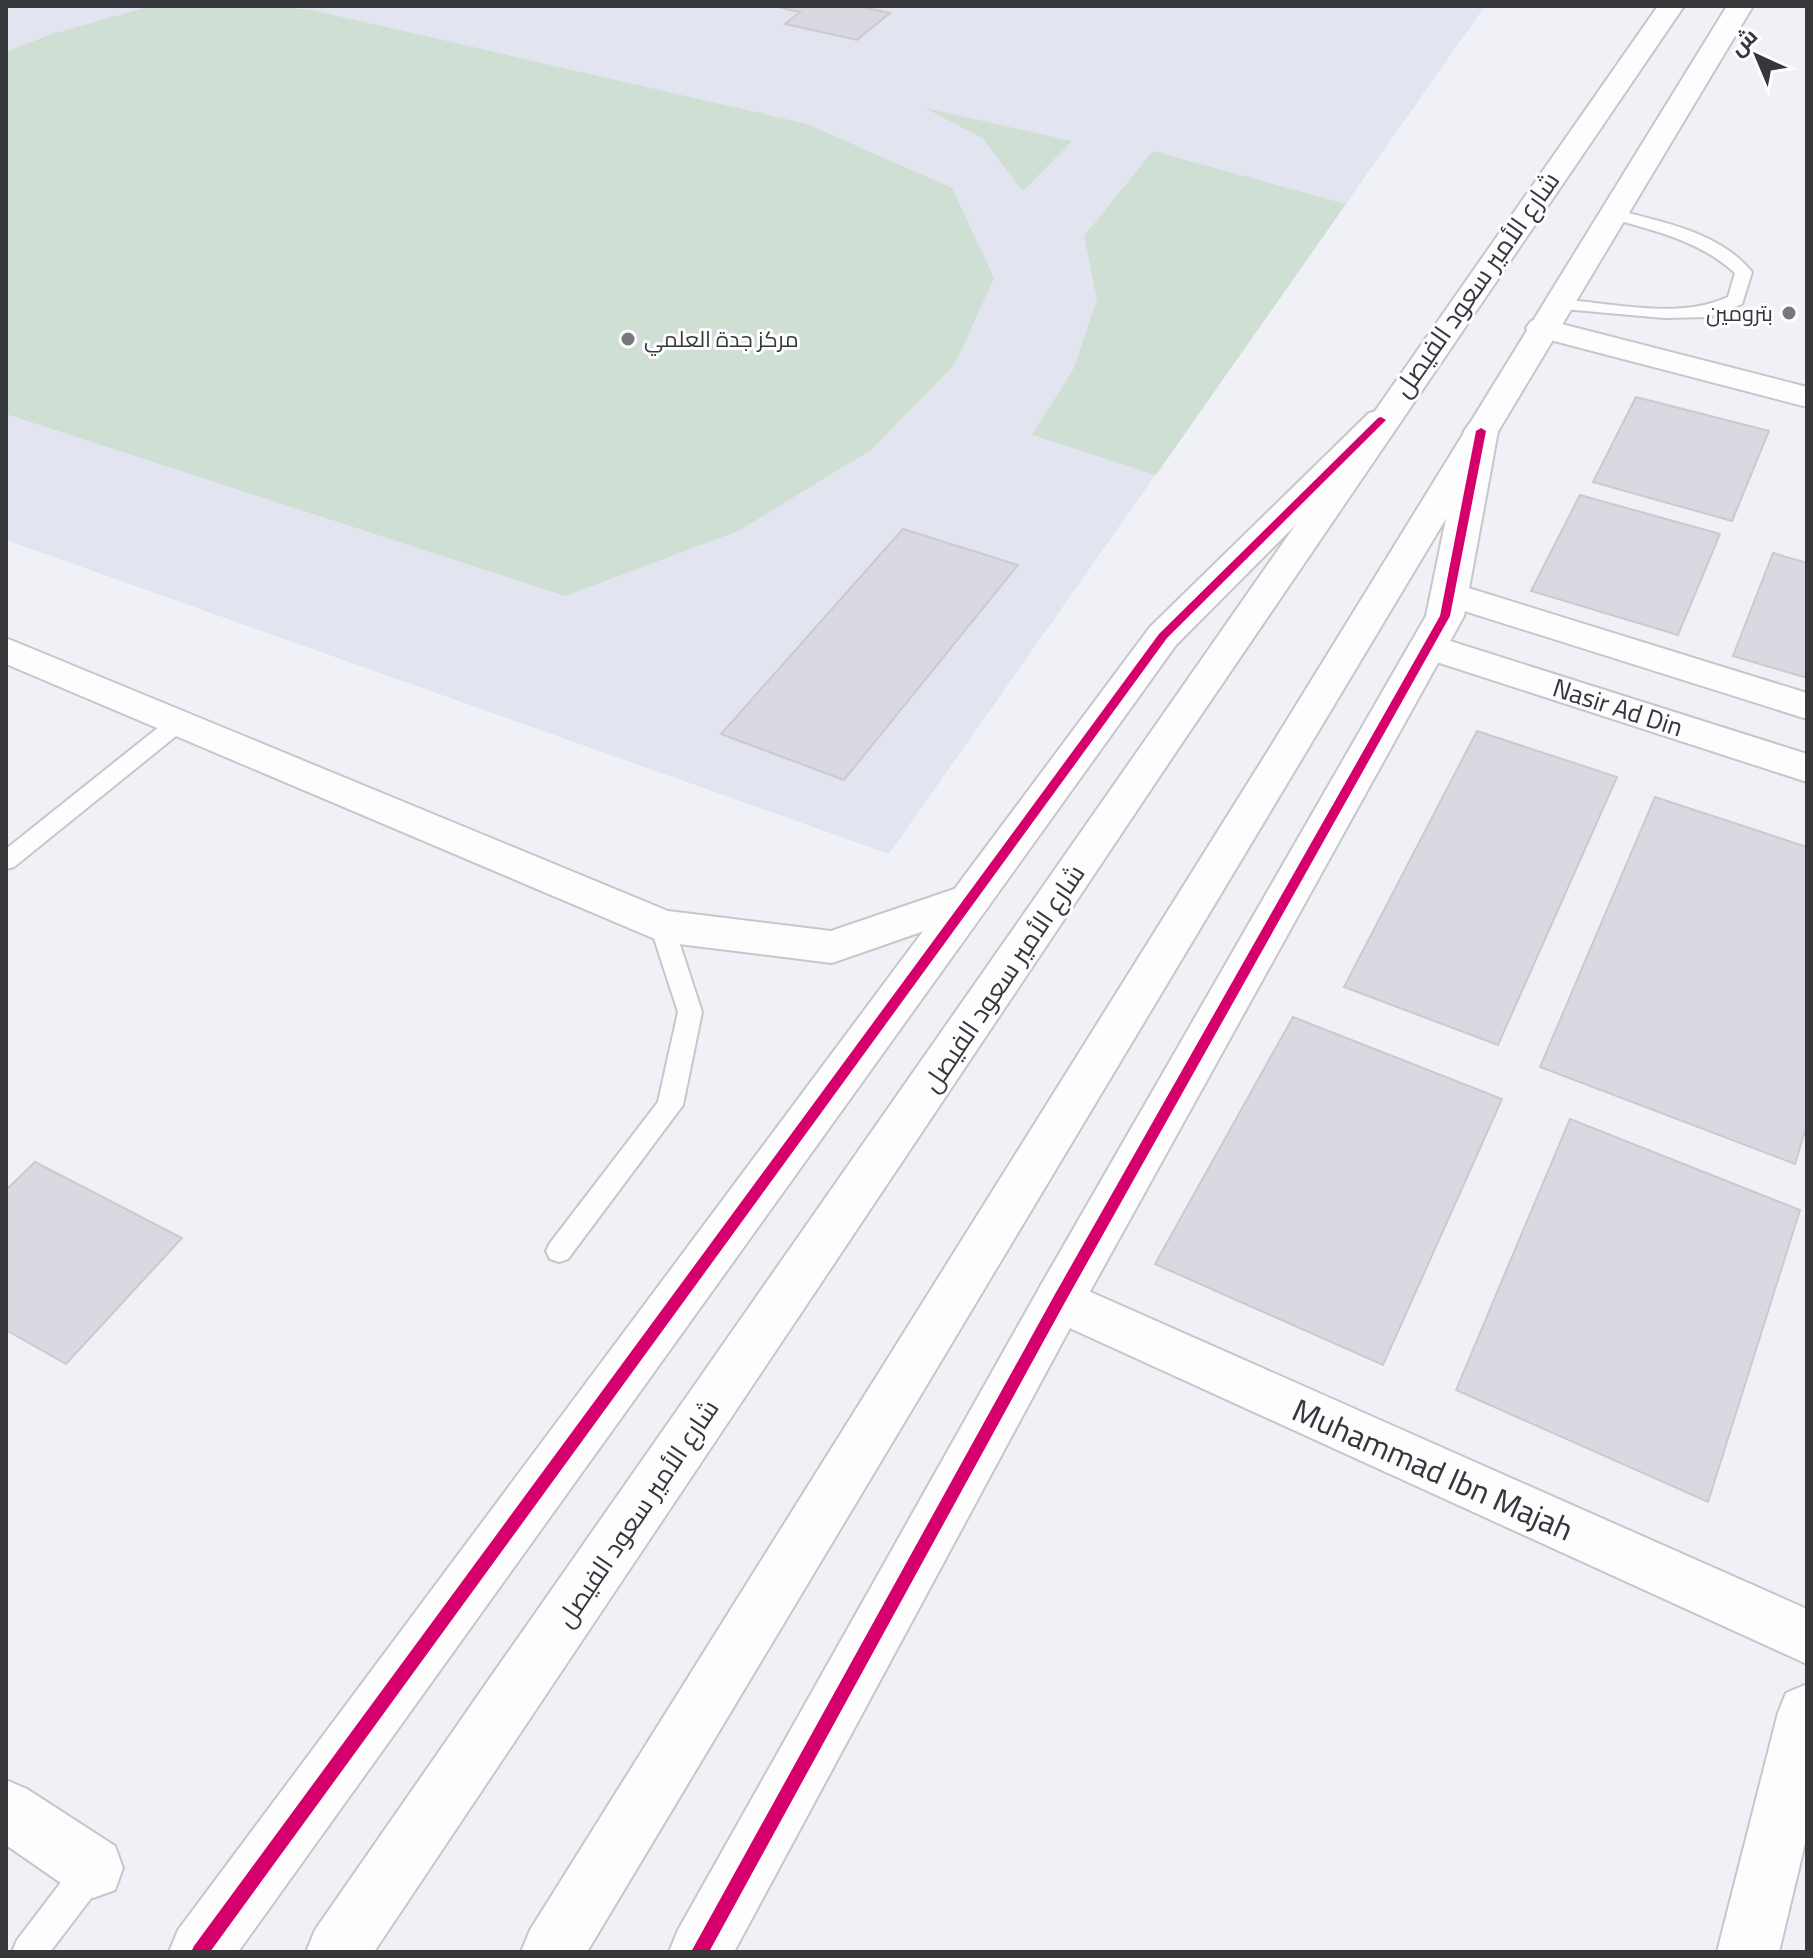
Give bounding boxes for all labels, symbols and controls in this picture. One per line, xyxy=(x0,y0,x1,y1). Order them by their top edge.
north arrow xyxy=(1717,16,1797,96)
text: ش xyxy=(1718,17,1768,67)
street label: شارع الأمير سعود الفيصل xyxy=(1379,160,1573,408)
place label: بترومين xyxy=(1706,292,1773,334)
marker: بترومين xyxy=(1780,304,1798,322)
place label: مركز جدة العلمي xyxy=(644,318,799,360)
marker: مركز جدة العلمي xyxy=(619,330,637,348)
street label: Nasir Ad Din xyxy=(1546,663,1690,751)
street label: شارع الأمير سعود الفيصل xyxy=(908,853,1098,1103)
street label: Muhammad Ibn Majah xyxy=(1282,1380,1584,1558)
street label: شارع الأمير سعود الفيصل xyxy=(542,1388,732,1638)

